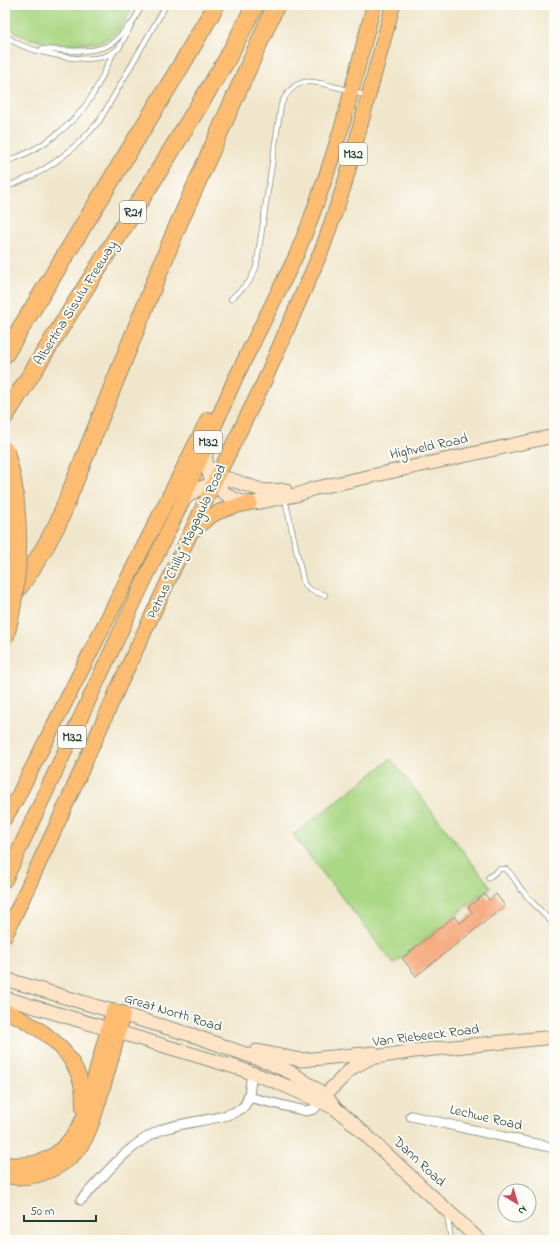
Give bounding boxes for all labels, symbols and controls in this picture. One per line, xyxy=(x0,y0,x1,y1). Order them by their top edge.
road number: M32 xyxy=(339,143,367,165)
road number: R21 xyxy=(120,201,146,223)
street label: Albertina Sisulu Freeway xyxy=(29,236,124,370)
street label: Highveld Road xyxy=(388,428,470,466)
road number: M32 xyxy=(194,431,222,453)
street label: Petrus “Chilly” Magagula Road xyxy=(142,461,233,623)
road number: M32 xyxy=(58,726,86,748)
street label: Great North Road xyxy=(121,988,225,1038)
street label: Van Riebeeck Road xyxy=(370,1019,481,1053)
street label: Lechwe Road xyxy=(448,1099,524,1137)
street label: Dann Road xyxy=(387,1131,450,1192)
north arrow xyxy=(497,1183,537,1223)
scale bar xyxy=(24,1197,96,1223)
text: N xyxy=(515,1201,530,1219)
text: 50 m xyxy=(30,1203,54,1221)

